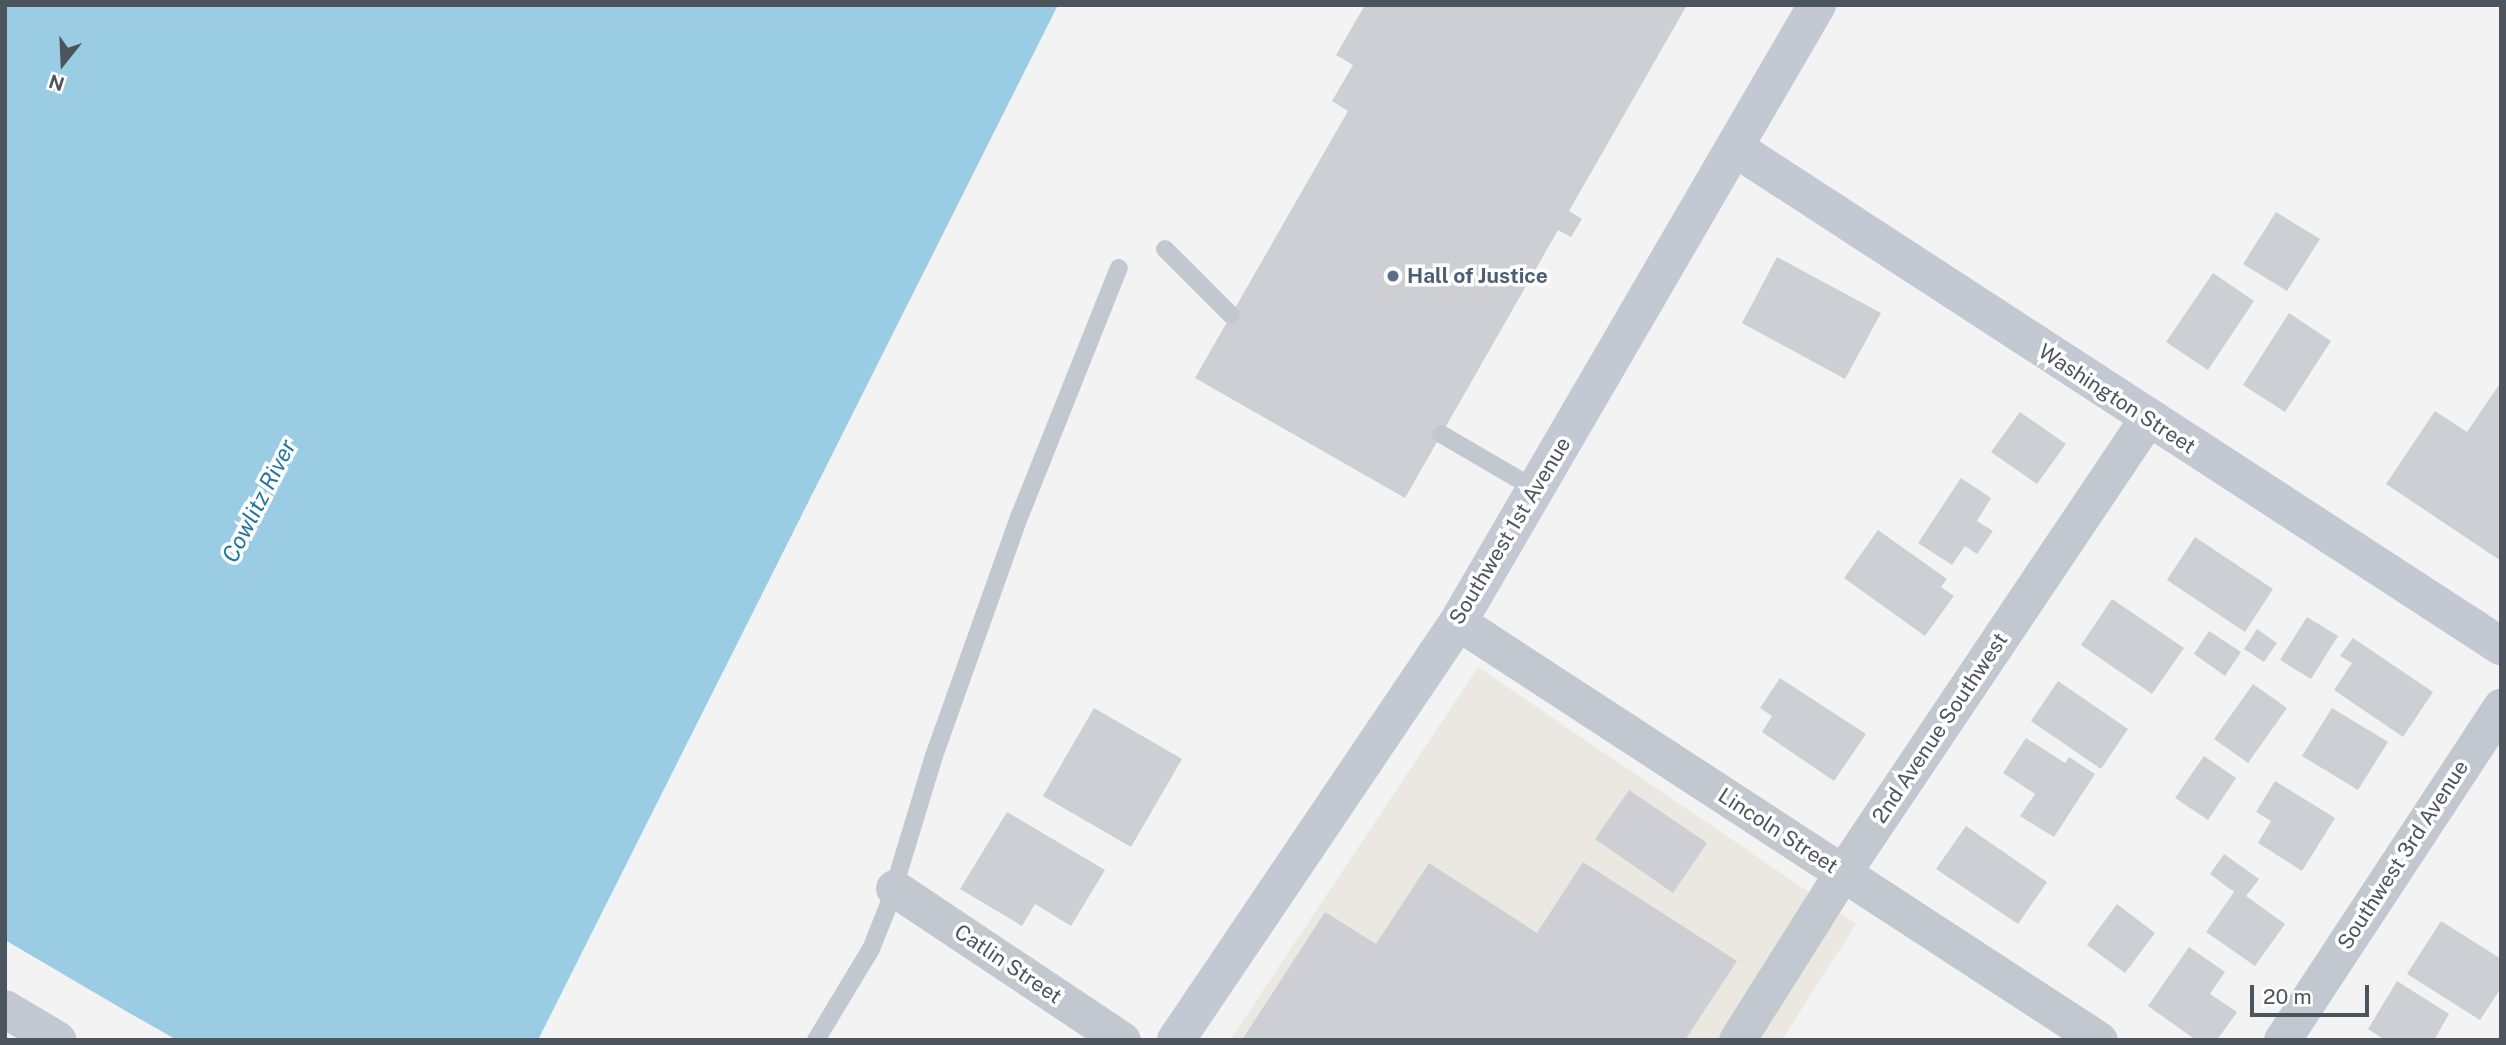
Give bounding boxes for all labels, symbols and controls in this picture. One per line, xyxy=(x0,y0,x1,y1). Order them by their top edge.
north arrow xyxy=(28,28,98,98)
text: N xyxy=(46,70,67,96)
place label: Hall of Justice xyxy=(1407,263,1548,289)
marker: Hall of Justice xyxy=(1385,268,1401,284)
street label: Washington Street xyxy=(2034,339,2200,459)
street label: Southwest 1st Avenue xyxy=(1444,433,1576,629)
water label: Cowlitz River xyxy=(216,435,302,567)
street label: 2nd Avenue Southwest xyxy=(1867,628,2013,828)
street label: Southwest 3rd Avenue xyxy=(2332,756,2474,954)
street label: Lincoln Street xyxy=(1713,783,1843,879)
street label: Catlin Street xyxy=(950,919,1066,1009)
scale bar xyxy=(2254,972,2373,1016)
text: 20 m xyxy=(2263,984,2312,1009)

